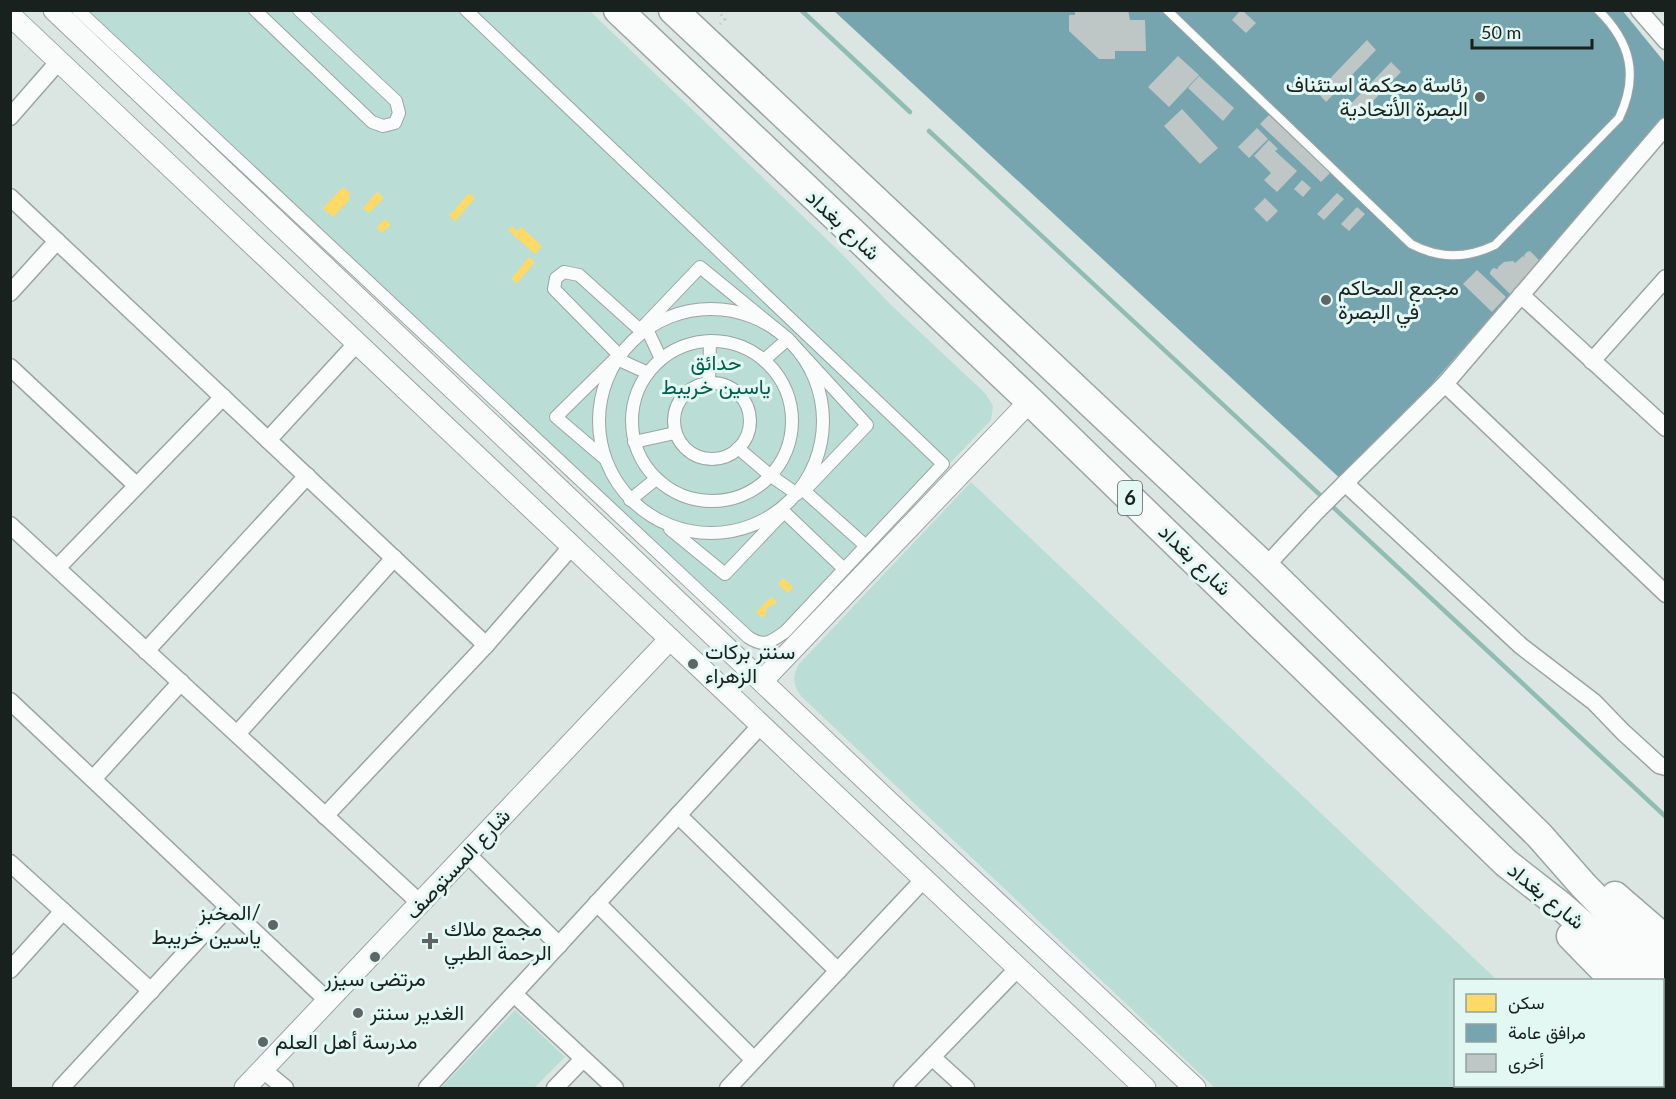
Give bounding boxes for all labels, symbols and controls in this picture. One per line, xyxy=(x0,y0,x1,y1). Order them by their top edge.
scale bar xyxy=(1472,12,1592,50)
text: 50 m xyxy=(1481,21,1521,43)
place label: رئاسة محكمة استئناف البصرة الأتحادية xyxy=(1286,71,1468,122)
marker: رئاسة محكمة استئناف البصرة الأتحادية xyxy=(1473,90,1487,104)
street label: شارع بغداد xyxy=(800,183,886,267)
place label: مجمع المحاكم في البصرة xyxy=(1338,274,1459,329)
marker: مجمع المحاكم في البصرة xyxy=(1319,293,1333,307)
park label: حدائق ياسين خريبط xyxy=(661,349,771,400)
road number: 6 xyxy=(1118,481,1142,515)
street label: شارع بغداد xyxy=(1152,518,1238,602)
place label: سنتر بركات الزهراء xyxy=(705,638,795,689)
marker: سنتر بركات الزهراء xyxy=(686,657,700,671)
street label: شارع المستوصف xyxy=(399,802,517,926)
street label: شارع بغداد xyxy=(1501,856,1591,936)
place label: المخبز/ ياسين خريبط xyxy=(152,899,261,950)
place label: مجمع ملاك الرحمة الطبي xyxy=(444,915,552,970)
marker: المخبز/ ياسين خريبط xyxy=(266,918,280,932)
marker: مجمع ملاك الرحمة الطبي xyxy=(421,932,439,950)
marker: مرتضى سيزر xyxy=(368,950,382,964)
place label: مرتضى سيزر xyxy=(323,965,426,992)
legend xyxy=(1454,979,1664,1087)
text: سكن xyxy=(1508,991,1544,1014)
place label: الغدير سنتر xyxy=(369,999,464,1026)
marker: الغدير سنتر xyxy=(351,1006,365,1020)
text: مرافق عامة xyxy=(1508,1021,1586,1044)
place label: مدرسة أهل العلم xyxy=(275,1028,418,1056)
marker: مدرسة أهل العلم xyxy=(256,1035,270,1049)
text: أخرى xyxy=(1508,1051,1544,1074)

